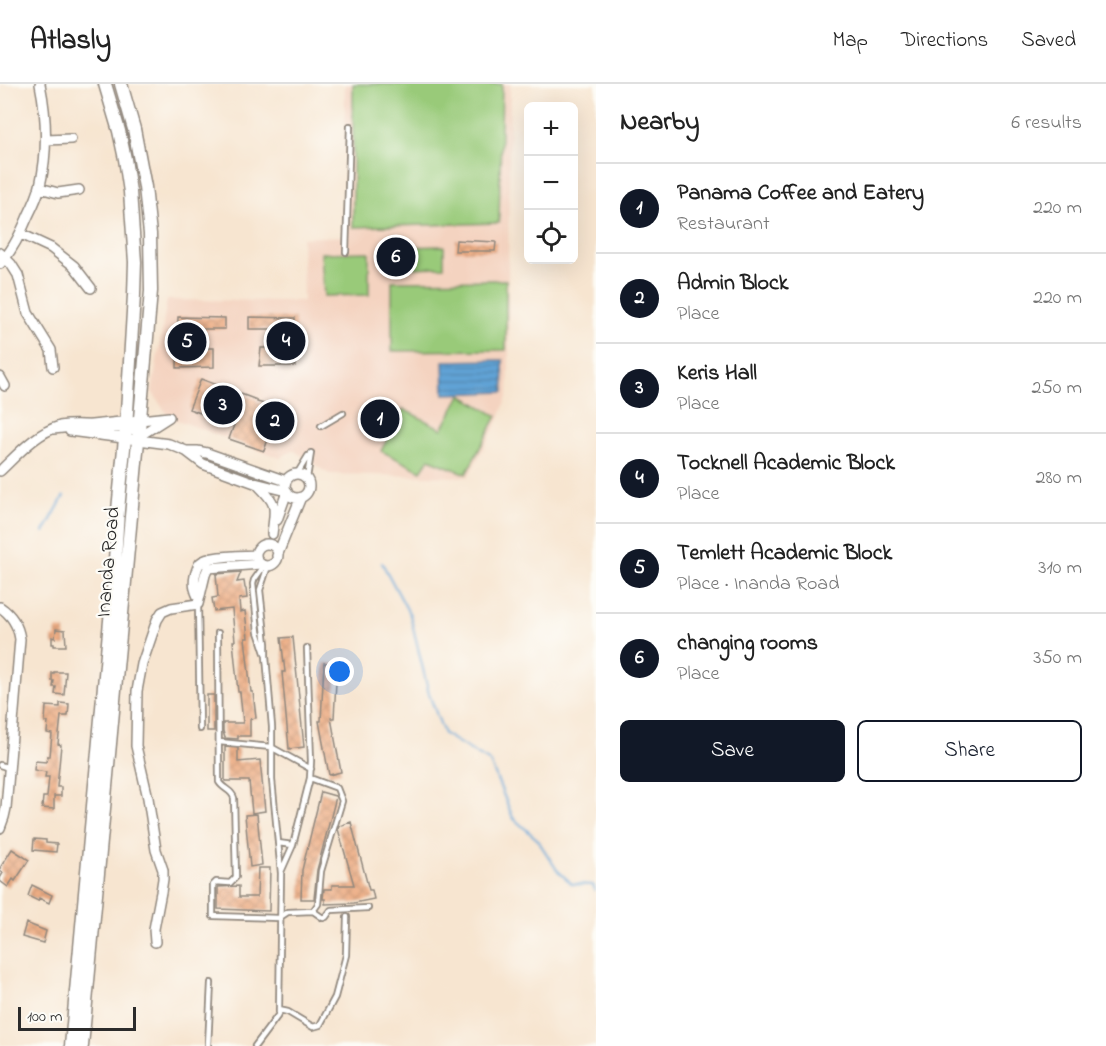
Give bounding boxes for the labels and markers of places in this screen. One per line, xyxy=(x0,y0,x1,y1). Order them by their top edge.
pin: 6 xyxy=(376,234,416,279)
pin: 4 xyxy=(266,318,306,364)
pin: 5 xyxy=(168,320,207,364)
pin: 3 xyxy=(204,382,242,428)
pin: 1 xyxy=(360,396,400,442)
pin: 2 xyxy=(256,398,294,444)

